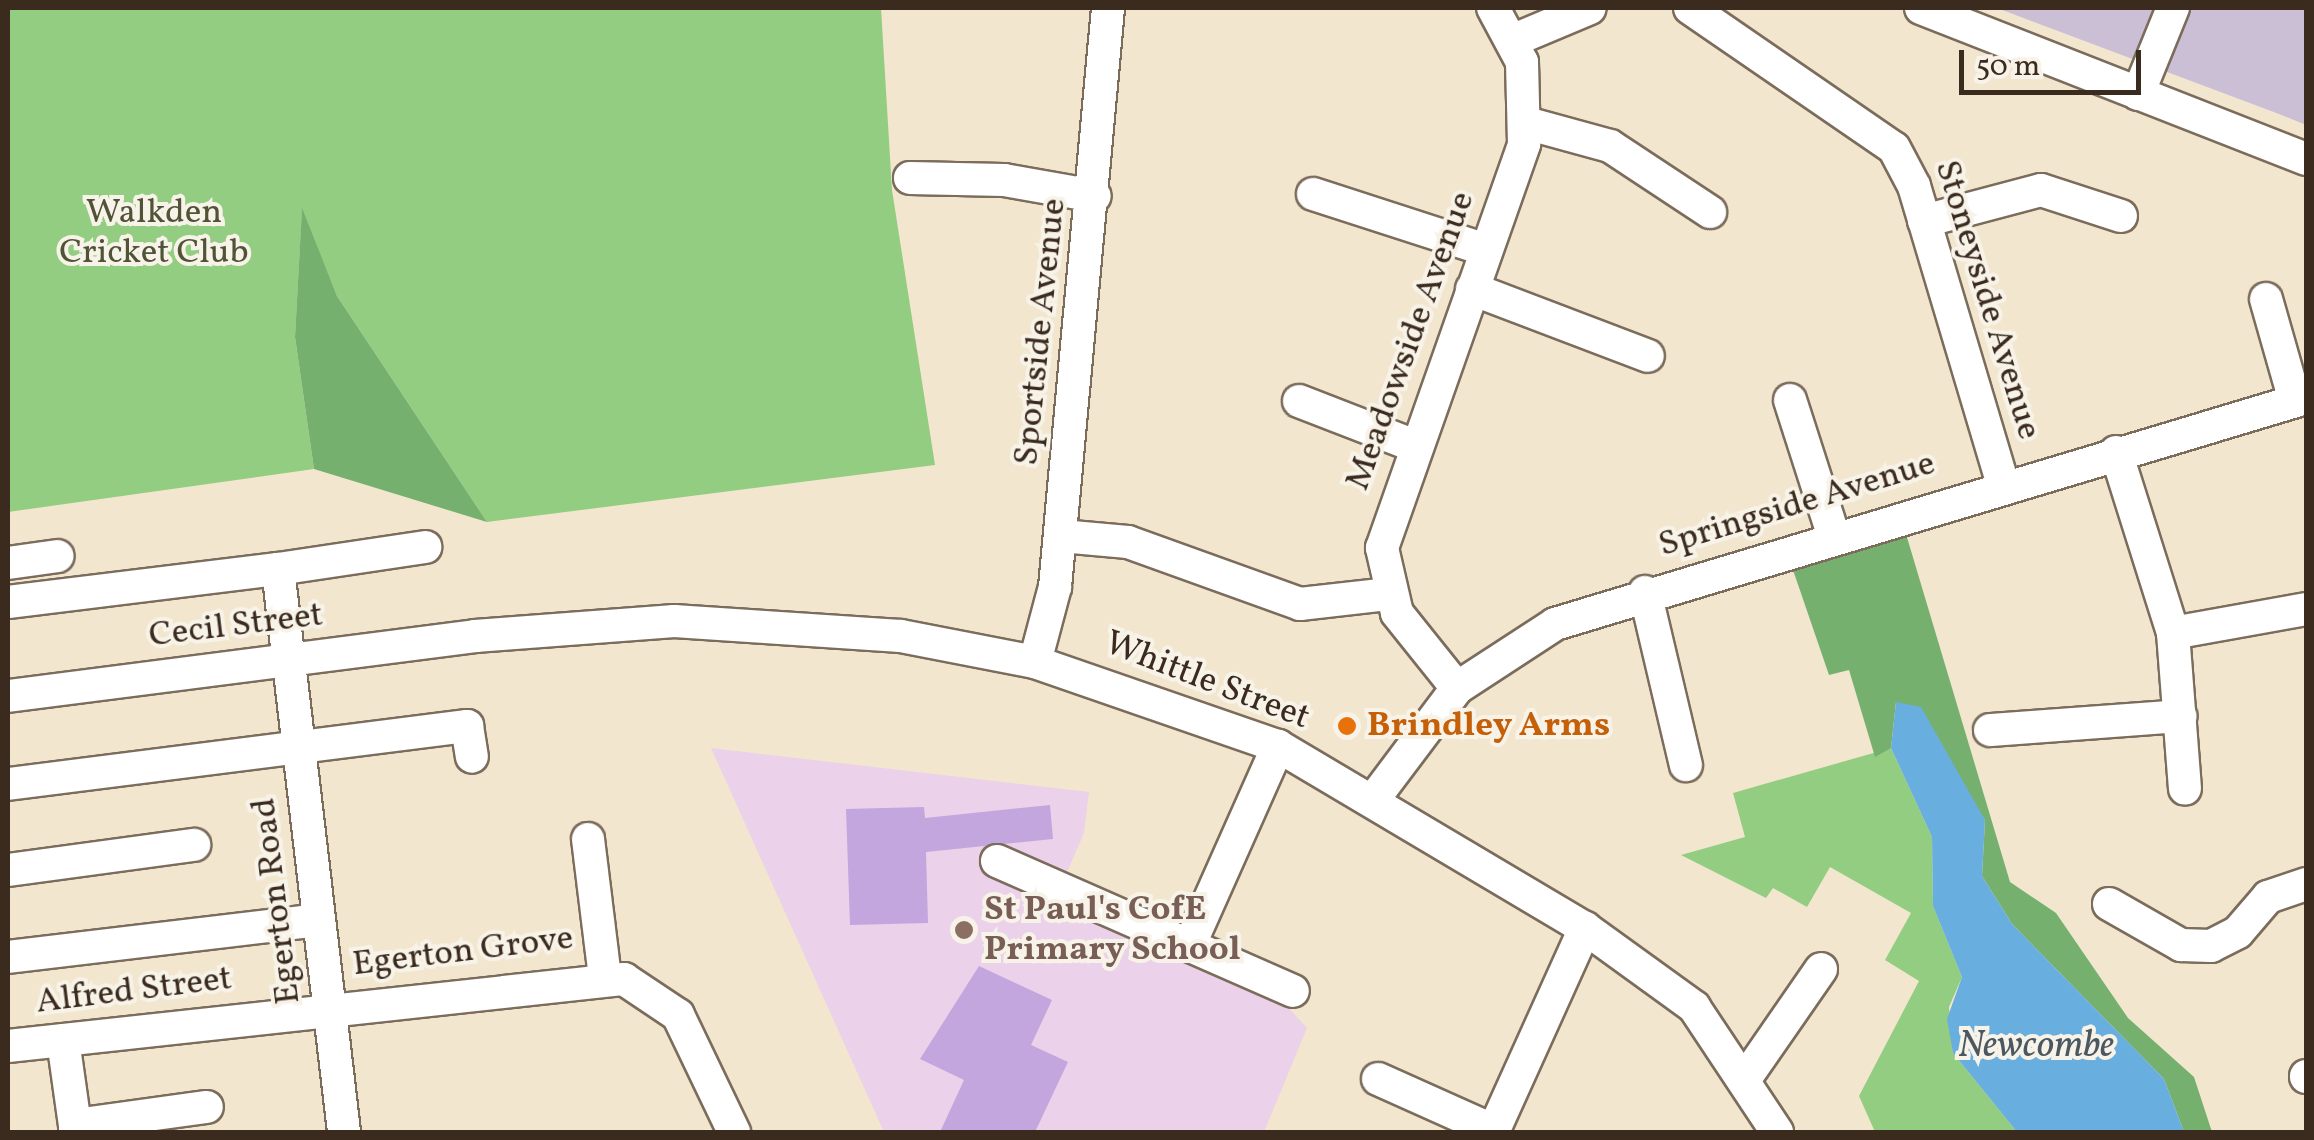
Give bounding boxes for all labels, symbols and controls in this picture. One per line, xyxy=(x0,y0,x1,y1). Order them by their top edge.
scale bar xyxy=(1964,30,2146,92)
text: 50 m xyxy=(1976,46,2040,88)
street label: Stoneyside Avenue xyxy=(1925,156,2049,444)
street label: Meadowside Avenue xyxy=(1338,186,1484,496)
park label: Walkden Cricket Club xyxy=(59,192,249,274)
street label: Sportside Avenue xyxy=(1006,196,1076,468)
street label: Springside Avenue xyxy=(1654,443,1940,567)
street label: Cecil Street xyxy=(147,595,325,657)
street label: Whittle Street xyxy=(1099,623,1315,739)
place label: Brindley Arms xyxy=(1367,705,1611,747)
marker: Brindley Arms xyxy=(1336,715,1358,737)
street label: Egerton Road xyxy=(244,795,310,1007)
place label: St Paul's CofE Primary School xyxy=(984,889,1241,971)
street label: Egerton Grove xyxy=(350,918,576,986)
marker: St Paul's CofE Primary School xyxy=(953,919,975,941)
street label: Alfred Street xyxy=(34,958,234,1024)
water label: Newcombe xyxy=(1958,1024,2114,1070)

